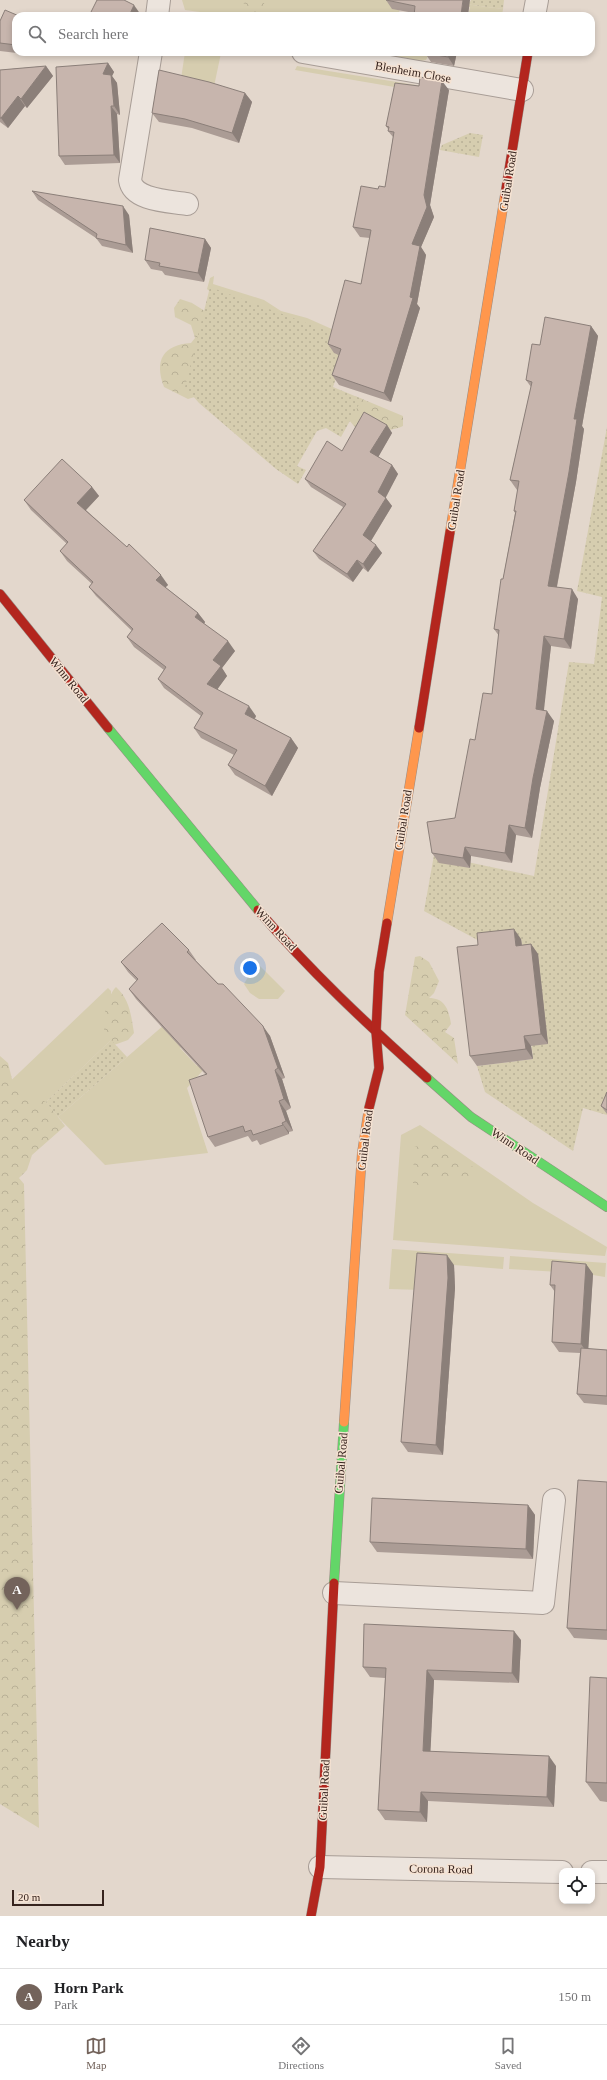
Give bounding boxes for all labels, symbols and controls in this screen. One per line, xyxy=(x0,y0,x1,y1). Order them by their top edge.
search box xyxy=(12,12,595,56)
icon: search xyxy=(26,23,48,45)
text: Search here xyxy=(58,26,128,42)
street label: Blenheim Close xyxy=(374,58,452,86)
street label: Guibal Road xyxy=(496,150,520,212)
street label: Guibal Road xyxy=(444,469,468,531)
street label: Winn Road xyxy=(46,654,92,706)
street label: Guibal Road xyxy=(391,789,415,851)
street label: Winn Road xyxy=(252,904,300,954)
your location xyxy=(240,958,260,978)
street label: Guibal Road xyxy=(354,1109,376,1171)
street label: Winn Road xyxy=(488,1125,542,1167)
street label: Guibal Road xyxy=(331,1432,351,1494)
pin: A xyxy=(4,1577,30,1610)
street label: Guibal Road xyxy=(315,1759,333,1821)
street label: Corona Road xyxy=(409,1861,473,1877)
map controls xyxy=(559,1868,595,1904)
button: locate xyxy=(559,1868,595,1904)
scale bar xyxy=(12,1888,104,1907)
text: 20 m xyxy=(18,1891,40,1903)
text: Nearby xyxy=(16,1932,70,1951)
text: Horn Park xyxy=(54,1980,124,1996)
text: A xyxy=(24,1989,34,2004)
text: 150 m xyxy=(558,1989,591,2004)
text: Park xyxy=(54,1997,78,2012)
tab: Map xyxy=(85,2035,107,2071)
tab: Directions xyxy=(278,2035,324,2071)
tab: Saved xyxy=(495,2035,522,2071)

